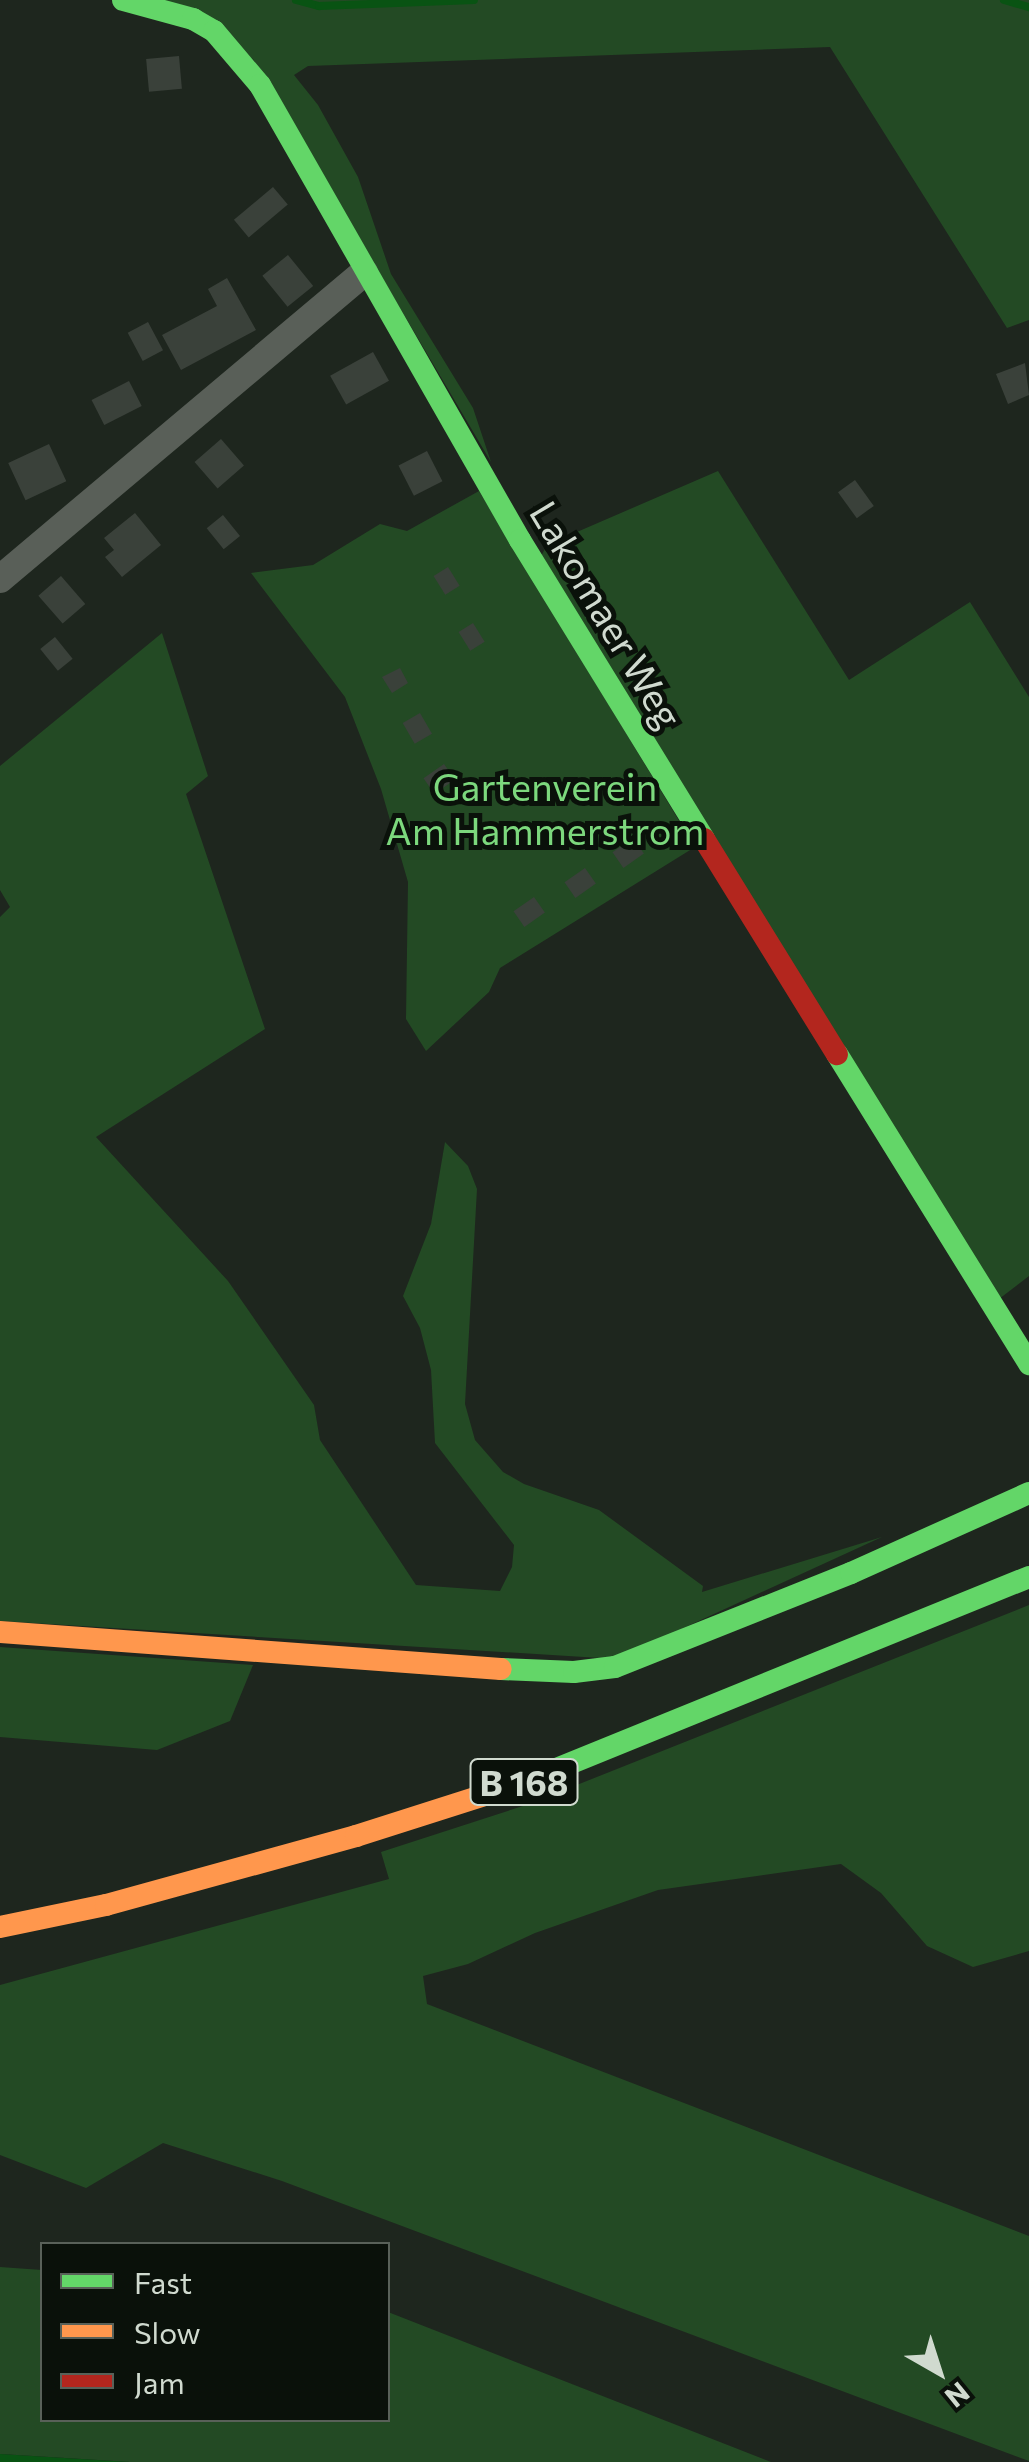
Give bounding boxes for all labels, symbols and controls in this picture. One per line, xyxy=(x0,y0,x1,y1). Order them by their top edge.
street label: Lakomaer Weg xyxy=(521,492,693,736)
park label: Gartenverein Am Hammerstrom xyxy=(385,763,705,852)
road number: B 168 xyxy=(469,1752,579,1812)
legend xyxy=(40,2242,390,2422)
text: Fast xyxy=(134,2263,192,2300)
text: Slow xyxy=(134,2313,201,2350)
north arrow xyxy=(889,2322,989,2422)
text: Jam xyxy=(134,2363,185,2400)
text: N xyxy=(939,2375,977,2415)

